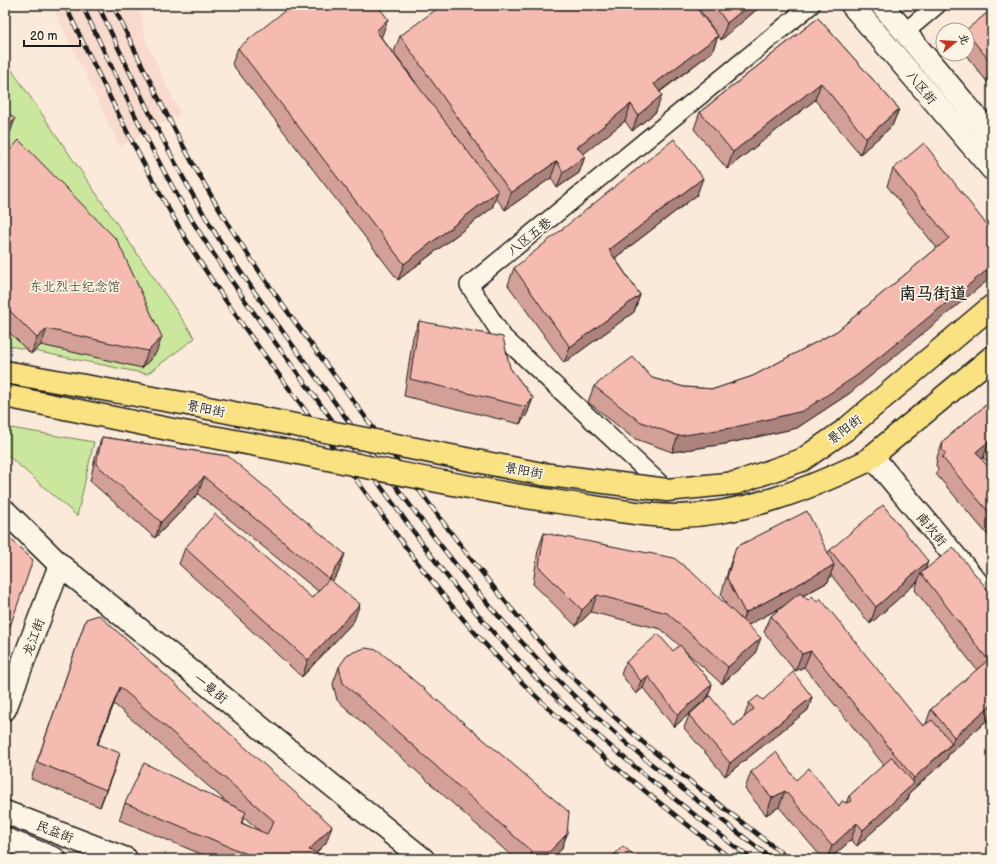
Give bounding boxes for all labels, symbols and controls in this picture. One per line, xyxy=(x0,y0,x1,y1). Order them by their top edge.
scale bar xyxy=(24,22,80,48)
north arrow xyxy=(935,22,975,62)
text: 20 m xyxy=(30,29,57,44)
text: 北 xyxy=(956,32,972,46)
street label: 八区街 xyxy=(903,68,940,108)
street label: 八区五巷 xyxy=(504,214,555,259)
park label: 东北烈士纪念馆 xyxy=(29,279,121,295)
district label: 南马街道 xyxy=(899,284,967,304)
street label: 景阳街 xyxy=(185,397,226,421)
street label: 景阳街 xyxy=(824,412,865,448)
street label: 景阳街 xyxy=(503,460,544,482)
street label: 南坎街 xyxy=(913,510,950,550)
street label: 龙江街 xyxy=(19,616,48,658)
street label: 一曼街 xyxy=(190,670,231,707)
street label: 民益街 xyxy=(34,817,76,846)

